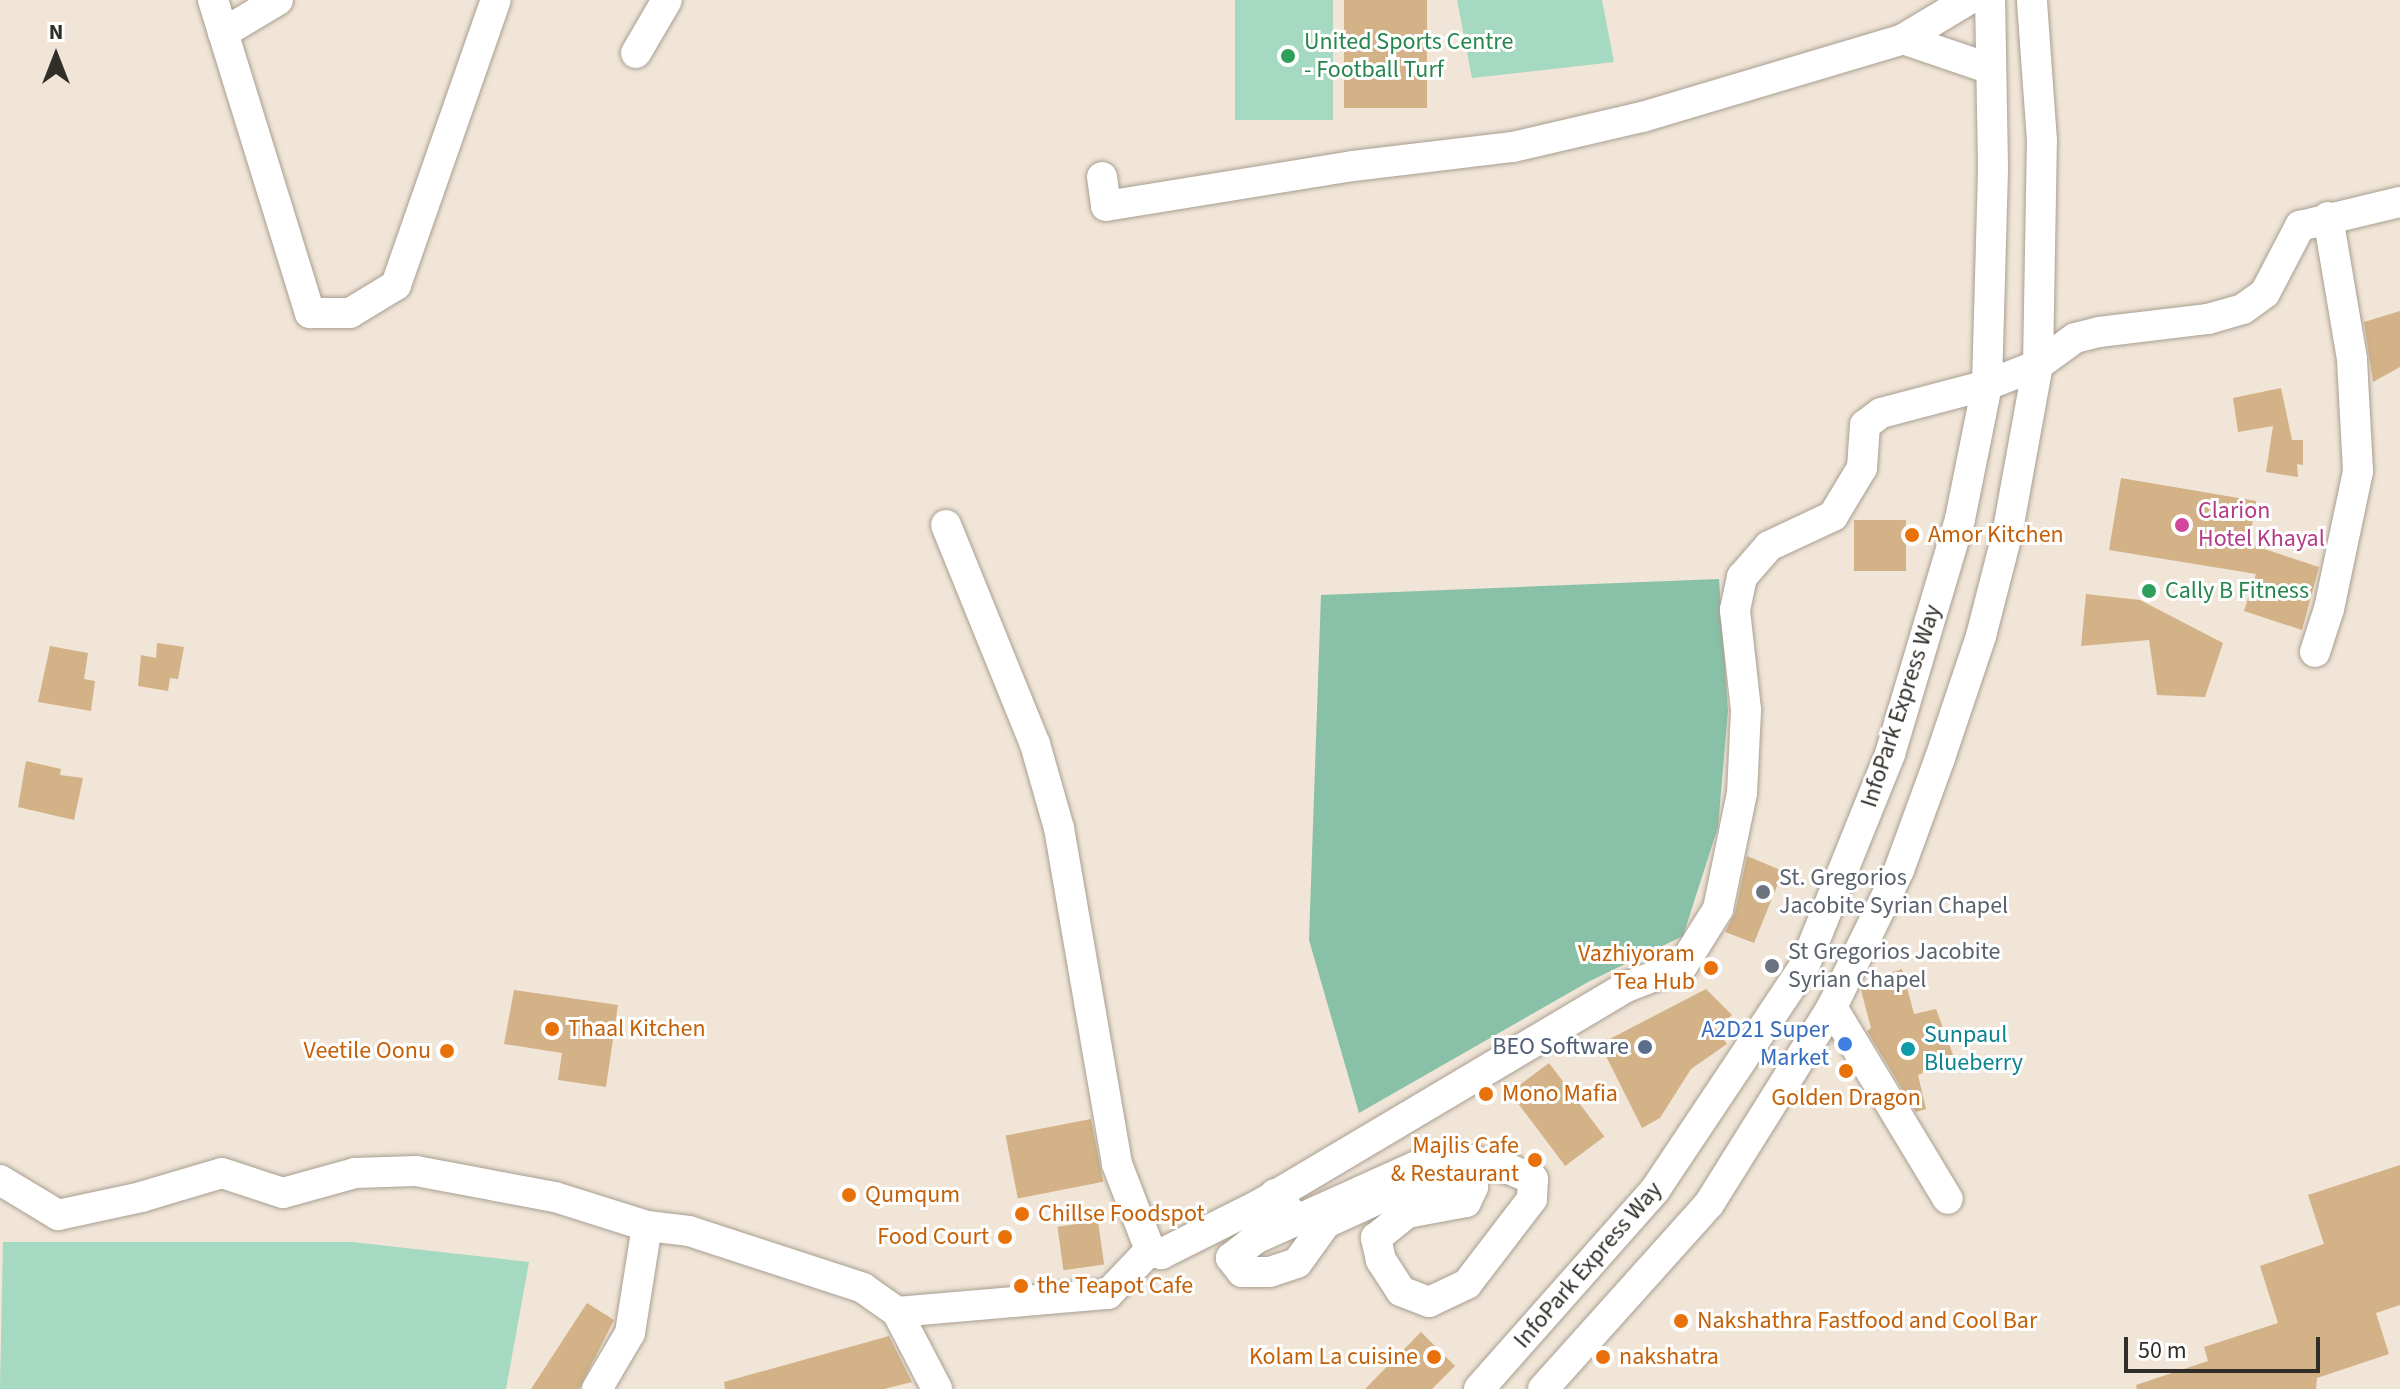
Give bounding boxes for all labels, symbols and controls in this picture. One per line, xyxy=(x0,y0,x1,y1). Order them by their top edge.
north arrow xyxy=(16,16,96,96)
text: N xyxy=(49,16,63,48)
place label: United Sports Centre - Football Turf xyxy=(1304,28,1513,84)
marker: United Sports Centre - Football Turf xyxy=(1279,47,1297,65)
place label: Clarion Hotel Khayal xyxy=(2198,497,2325,553)
marker: Clarion Hotel Khayal xyxy=(2173,516,2191,534)
place label: Amor Kitchen xyxy=(1928,521,2064,549)
marker: Amor Kitchen xyxy=(1903,526,1921,544)
place label: Cally B Fitness xyxy=(2165,577,2309,605)
marker: Cally B Fitness xyxy=(2140,582,2158,600)
street label: InfoPark Express Way xyxy=(1855,601,1947,811)
place label: St. Gregorios Jacobite Syrian Chapel xyxy=(1779,864,2008,920)
marker: St. Gregorios Jacobite Syrian Chapel xyxy=(1754,883,1772,901)
place label: St Gregorios Jacobite Syrian Chapel xyxy=(1788,938,2000,994)
place label: Vazhiyoram Tea Hub xyxy=(1578,940,1695,996)
marker: St Gregorios Jacobite Syrian Chapel xyxy=(1763,957,1781,975)
marker: Vazhiyoram Tea Hub xyxy=(1702,959,1720,977)
place label: Thaal Kitchen xyxy=(568,1015,706,1043)
place label: A2D21 Super Market xyxy=(1701,1016,1829,1072)
marker: Thaal Kitchen xyxy=(543,1020,561,1038)
place label: Sunpaul Blueberry xyxy=(1924,1021,2023,1077)
place label: BEO Software xyxy=(1492,1033,1629,1061)
marker: A2D21 Super Market xyxy=(1836,1035,1854,1053)
place label: Veetile Oonu xyxy=(303,1037,431,1065)
marker: BEO Software xyxy=(1636,1038,1654,1056)
marker: Sunpaul Blueberry xyxy=(1899,1040,1917,1058)
marker: Veetile Oonu xyxy=(438,1042,456,1060)
marker: Golden Dragon xyxy=(1837,1062,1855,1080)
place label: Mono Mafia xyxy=(1502,1080,1618,1108)
place label: Golden Dragon xyxy=(1771,1084,1921,1112)
marker: Mono Mafia xyxy=(1477,1085,1495,1103)
place label: Majlis Cafe & Restaurant xyxy=(1391,1132,1519,1188)
marker: Majlis Cafe & Restaurant xyxy=(1526,1151,1544,1169)
street label: InfoPark Express Way xyxy=(1508,1176,1668,1354)
place label: Qumqum xyxy=(865,1181,960,1209)
marker: Qumqum xyxy=(840,1186,858,1204)
place label: Chillse Foodspot xyxy=(1038,1200,1205,1228)
marker: Chillse Foodspot xyxy=(1013,1205,1031,1223)
place label: Food Court xyxy=(877,1223,989,1251)
marker: Food Court xyxy=(996,1228,1014,1246)
place label: the Teapot Cafe xyxy=(1037,1272,1193,1300)
marker: the Teapot Cafe xyxy=(1012,1277,1030,1295)
place label: Nakshathra Fastfood and Cool Bar xyxy=(1697,1307,2037,1335)
marker: Nakshathra Fastfood and Cool Bar xyxy=(1672,1312,1690,1330)
scale bar xyxy=(2128,1321,2324,1371)
text: 50 m xyxy=(2138,1333,2187,1368)
place label: Kolam La cuisine xyxy=(1249,1343,1418,1371)
place label: nakshatra xyxy=(1619,1343,1719,1371)
marker: Kolam La cuisine xyxy=(1425,1348,1443,1366)
marker: nakshatra xyxy=(1594,1348,1612,1366)

